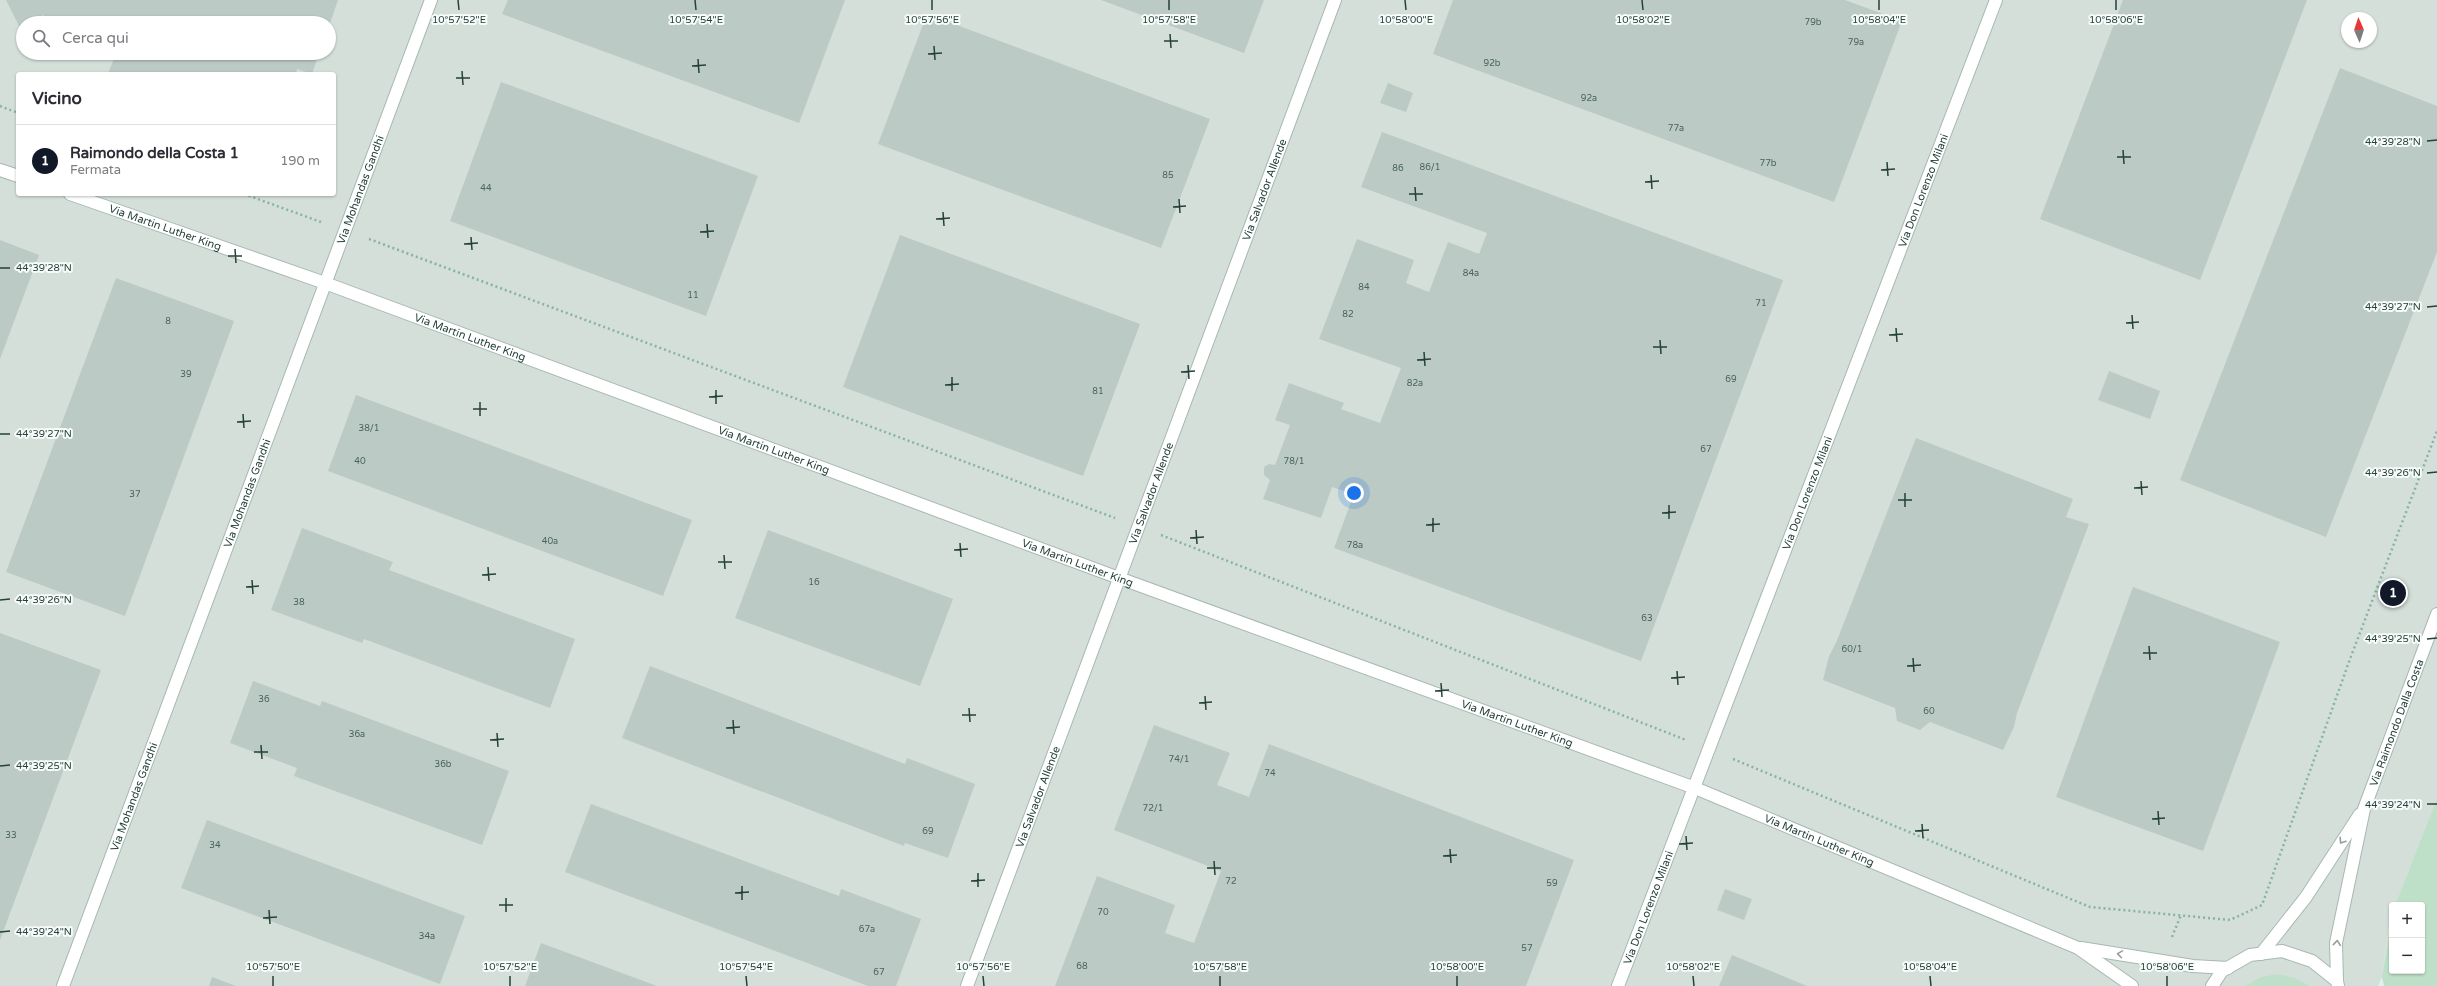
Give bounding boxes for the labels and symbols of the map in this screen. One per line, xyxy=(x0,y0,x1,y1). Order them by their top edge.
north arrow xyxy=(2341,12,2377,48)
text: 10°57'52"E xyxy=(432,14,486,26)
text: 10°57'54"E xyxy=(669,14,723,26)
text: 10°57'56"E xyxy=(905,14,959,26)
text: 10°57'58"E xyxy=(1142,14,1196,26)
text: 10°58'00"E xyxy=(1379,14,1433,26)
text: 10°58'02"E xyxy=(1616,14,1670,26)
text: 10°58'04"E xyxy=(1852,14,1906,26)
text: 10°58'06"E xyxy=(2089,14,2143,26)
house number: 79b xyxy=(1805,17,1822,28)
house number: 79a xyxy=(1848,37,1864,48)
house number: 92b xyxy=(1484,58,1501,69)
house number: 92a xyxy=(1581,93,1597,104)
house number: 77a xyxy=(1668,123,1684,134)
street label: Via Don Lorenzo Milani xyxy=(1895,132,1951,249)
street label: Via Mohandas Gandhi xyxy=(334,133,386,246)
text: 44°39'28"N xyxy=(2365,136,2421,148)
street label: Via Salvador Allende xyxy=(1239,137,1289,242)
house number: 77b xyxy=(1760,158,1777,169)
house number: 86/1 xyxy=(1420,162,1440,173)
house number: 86 xyxy=(1392,163,1404,174)
house number: 85 xyxy=(1162,170,1174,181)
house number: 44 xyxy=(480,183,492,194)
street label: Via Martin Luther King xyxy=(108,202,223,253)
text: 44°39'28"N xyxy=(16,262,72,274)
house number: 84a xyxy=(1463,268,1479,279)
house number: 84 xyxy=(1358,282,1370,293)
house number: 11 xyxy=(687,290,699,301)
house number: 71 xyxy=(1755,298,1767,309)
text: 44°39'27"N xyxy=(2365,301,2421,313)
house number: 82 xyxy=(1342,309,1354,320)
street label: Via Martin Luther King xyxy=(413,310,528,364)
house number: 8 xyxy=(165,316,171,327)
house number: 39 xyxy=(180,369,192,380)
house number: 69 xyxy=(1725,374,1737,385)
house number: 82a xyxy=(1407,378,1423,389)
house number: 81 xyxy=(1092,386,1104,397)
house number: 38/1 xyxy=(359,423,379,434)
street label: Via Martin Luther King xyxy=(716,423,832,476)
text: 44°39'27"N xyxy=(16,428,72,440)
street label: Via Don Lorenzo Milani xyxy=(1779,434,1835,552)
street label: Via Mohandas Gandhi xyxy=(221,437,273,549)
street label: Via Salvador Allende xyxy=(1126,441,1176,546)
house number: 67 xyxy=(1700,444,1712,455)
house number: 40 xyxy=(354,456,366,467)
house number: 78/1 xyxy=(1284,456,1304,467)
text: 44°39'26"N xyxy=(2365,467,2421,479)
your location xyxy=(1344,483,1364,503)
house number: 37 xyxy=(129,489,141,500)
house number: 40a xyxy=(542,536,558,547)
street label: Via Martin Luther King xyxy=(1020,536,1135,589)
house number: 78a xyxy=(1347,540,1363,551)
house number: 16 xyxy=(808,577,820,588)
pin: 1 xyxy=(2380,578,2406,608)
text: 44°39'26"N xyxy=(16,594,72,606)
house number: 38 xyxy=(293,597,305,608)
house number: 63 xyxy=(1641,613,1653,624)
text: 44°39'25"N xyxy=(2365,633,2421,645)
house number: 60/1 xyxy=(1842,644,1862,655)
street label: Via Raimondo Dalla Costa xyxy=(2367,657,2426,788)
house number: 36 xyxy=(258,694,270,705)
street label: Via Martin Luther King xyxy=(1460,697,1575,750)
house number: 60 xyxy=(1923,706,1935,717)
house number: 36a xyxy=(349,729,365,740)
street label: Via Mohandas Gandhi xyxy=(107,741,160,853)
street label: Via Salvador Allende xyxy=(1013,744,1063,849)
house number: 74/1 xyxy=(1169,754,1189,765)
house number: 36b xyxy=(435,759,452,770)
text: 44°39'25"N xyxy=(16,760,72,772)
house number: 74 xyxy=(1264,768,1276,779)
text: 44°39'24"N xyxy=(2365,799,2421,811)
house number: 72/1 xyxy=(1143,803,1163,814)
street label: Via Martin Luther King xyxy=(1762,811,1876,869)
house number: 69 xyxy=(922,826,934,837)
house number: 33 xyxy=(5,830,17,841)
one-way arrow xyxy=(2340,837,2347,844)
house number: 34 xyxy=(209,840,221,851)
street label: Via Don Lorenzo Milani xyxy=(1620,849,1676,966)
house number: 72 xyxy=(1225,876,1237,887)
house number: 59 xyxy=(1546,878,1558,889)
house number: 70 xyxy=(1097,907,1109,918)
house number: 67a xyxy=(859,924,875,935)
text: 44°39'24"N xyxy=(16,926,72,938)
house number: 34a xyxy=(419,931,435,942)
one-way arrow xyxy=(2332,939,2341,946)
house number: 57 xyxy=(1521,943,1533,954)
one-way arrow xyxy=(2117,950,2123,959)
text: 10°57'50"E xyxy=(246,961,300,973)
text: 10°57'52"E xyxy=(483,961,537,973)
text: 10°57'54"E xyxy=(719,961,773,973)
text: 10°57'56"E xyxy=(956,961,1010,973)
house number: 68 xyxy=(1076,961,1088,972)
text: 10°57'58"E xyxy=(1193,961,1247,973)
text: 10°58'00"E xyxy=(1430,961,1484,973)
text: 10°58'02"E xyxy=(1666,961,1720,973)
text: 10°58'04"E xyxy=(1903,961,1957,973)
text: 10°58'06"E xyxy=(2140,961,2194,973)
house number: 67 xyxy=(873,967,885,978)

